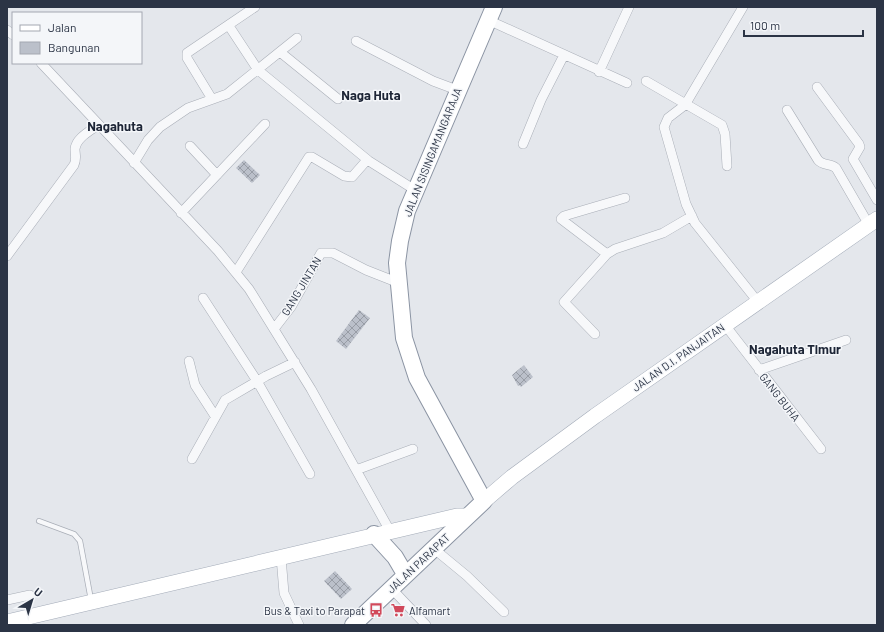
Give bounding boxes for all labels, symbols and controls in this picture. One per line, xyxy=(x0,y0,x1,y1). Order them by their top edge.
legend xyxy=(12,12,142,64)
scale bar xyxy=(744,12,863,38)
text: 100 m xyxy=(750,18,780,32)
text: Jalan xyxy=(48,20,76,34)
text: Bangunan xyxy=(48,40,100,54)
street label: JALAN SISINGAMANGARAJA xyxy=(400,85,464,218)
district label: Naga Huta xyxy=(341,87,401,103)
district label: Nagahuta xyxy=(87,118,143,134)
street label: GANG JINTAN xyxy=(278,254,324,318)
street label: JALAN D.I. PANJAITAN xyxy=(629,320,727,394)
district label: Nagahuta Timur xyxy=(749,341,841,357)
street label: GANG BUHA xyxy=(757,370,803,424)
street label: JALAN PARAPAT xyxy=(384,531,452,595)
north arrow xyxy=(12,580,52,620)
text: U xyxy=(32,584,45,599)
bus stop icon: Bus & Taxi to Parapat xyxy=(368,602,384,618)
supermarket icon: Alfamart xyxy=(390,602,406,618)
place label: Bus & Taxi to Parapat xyxy=(264,604,365,617)
place label: Alfamart xyxy=(409,604,450,617)

